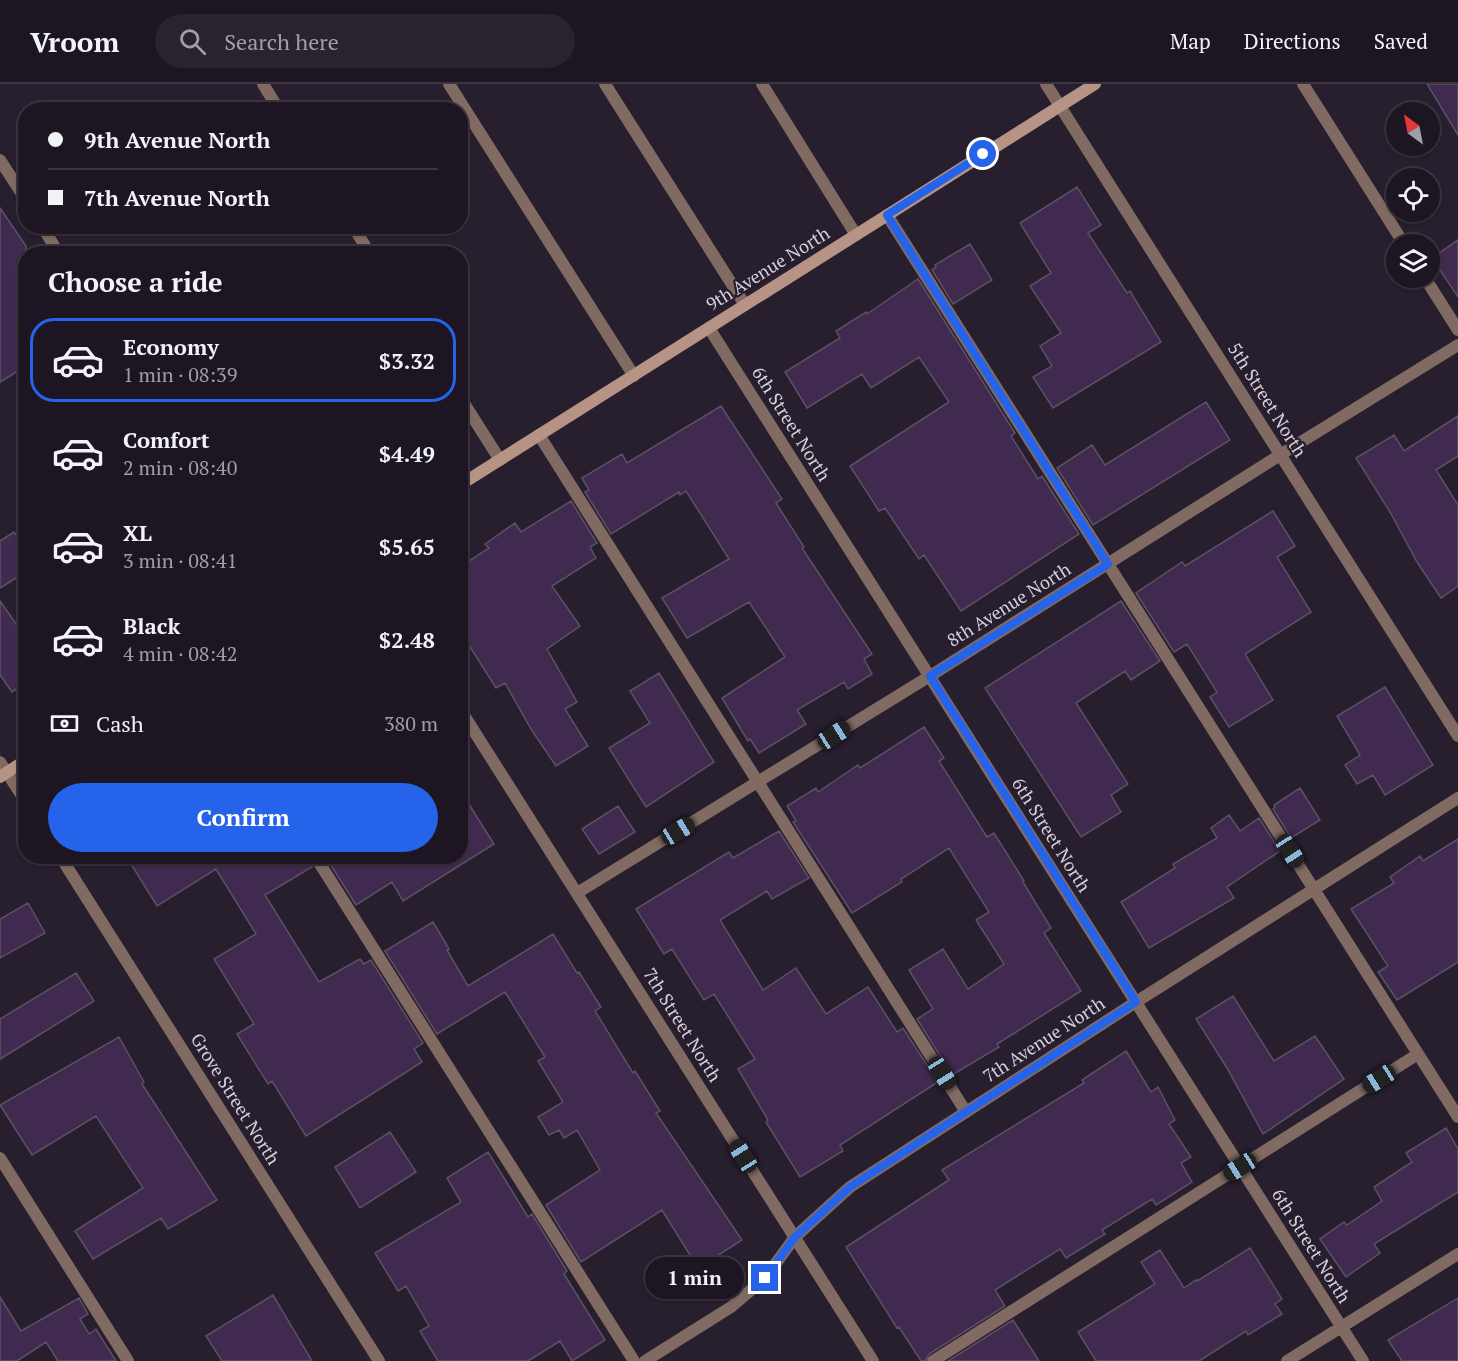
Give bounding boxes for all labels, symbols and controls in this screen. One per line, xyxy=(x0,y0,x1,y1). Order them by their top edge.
search box xyxy=(155,14,575,68)
text: Vroom xyxy=(30,23,119,60)
icon: search xyxy=(176,25,209,58)
text: Search here xyxy=(224,27,339,56)
text: Map xyxy=(1170,27,1211,55)
text: Directions xyxy=(1244,27,1341,55)
text: Saved xyxy=(1374,27,1428,55)
north arrow xyxy=(1386,102,1440,156)
map controls xyxy=(1386,102,1440,288)
text: 9th Avenue North xyxy=(84,125,270,154)
route start xyxy=(969,140,996,167)
button: locate xyxy=(1386,168,1440,222)
text: 7th Avenue North xyxy=(84,183,270,212)
street label: 9th Avenue North xyxy=(701,220,834,316)
button: layers xyxy=(1386,234,1440,288)
text: Choose a ride xyxy=(48,264,223,300)
text: Economy xyxy=(123,332,219,361)
icon: car xyxy=(51,333,105,387)
street label: 5th Street North xyxy=(1223,338,1313,462)
text: $3.32 xyxy=(379,346,435,375)
text: 1 min · 08:39 xyxy=(123,361,237,388)
street label: 6th Street North xyxy=(747,362,837,486)
text: Comfort xyxy=(123,425,209,454)
icon: car xyxy=(51,426,105,480)
text: $4.49 xyxy=(379,439,435,468)
text: 2 min · 08:40 xyxy=(123,454,237,481)
text: XL xyxy=(123,518,152,547)
icon: car xyxy=(51,519,105,573)
text: $5.65 xyxy=(379,532,435,561)
text: 3 min · 08:41 xyxy=(123,547,237,574)
street label: 8th Avenue North xyxy=(942,556,1075,652)
text: Black xyxy=(123,611,180,640)
icon: car xyxy=(51,612,105,666)
text: $2.48 xyxy=(379,625,435,654)
text: 4 min · 08:42 xyxy=(123,640,237,667)
icon: cash xyxy=(48,707,81,740)
text: Cash xyxy=(96,709,144,738)
text: 380 m xyxy=(384,710,438,737)
car xyxy=(814,718,854,752)
street label: 6th Street North xyxy=(1007,773,1097,897)
button: Confirm xyxy=(48,783,438,852)
car xyxy=(658,814,698,848)
car xyxy=(1273,831,1307,871)
street label: 7th Street North xyxy=(638,963,728,1086)
street label: 7th Avenue North xyxy=(978,991,1109,1088)
street label: Grove Street North xyxy=(186,1028,286,1169)
car xyxy=(925,1053,959,1093)
car xyxy=(1359,1062,1399,1096)
car xyxy=(726,1136,760,1176)
car xyxy=(1220,1150,1260,1184)
street label: 6th Street North xyxy=(1267,1184,1357,1308)
callout: 1 min xyxy=(645,1257,744,1299)
text: 1 min xyxy=(667,1264,722,1291)
route end xyxy=(751,1264,778,1291)

